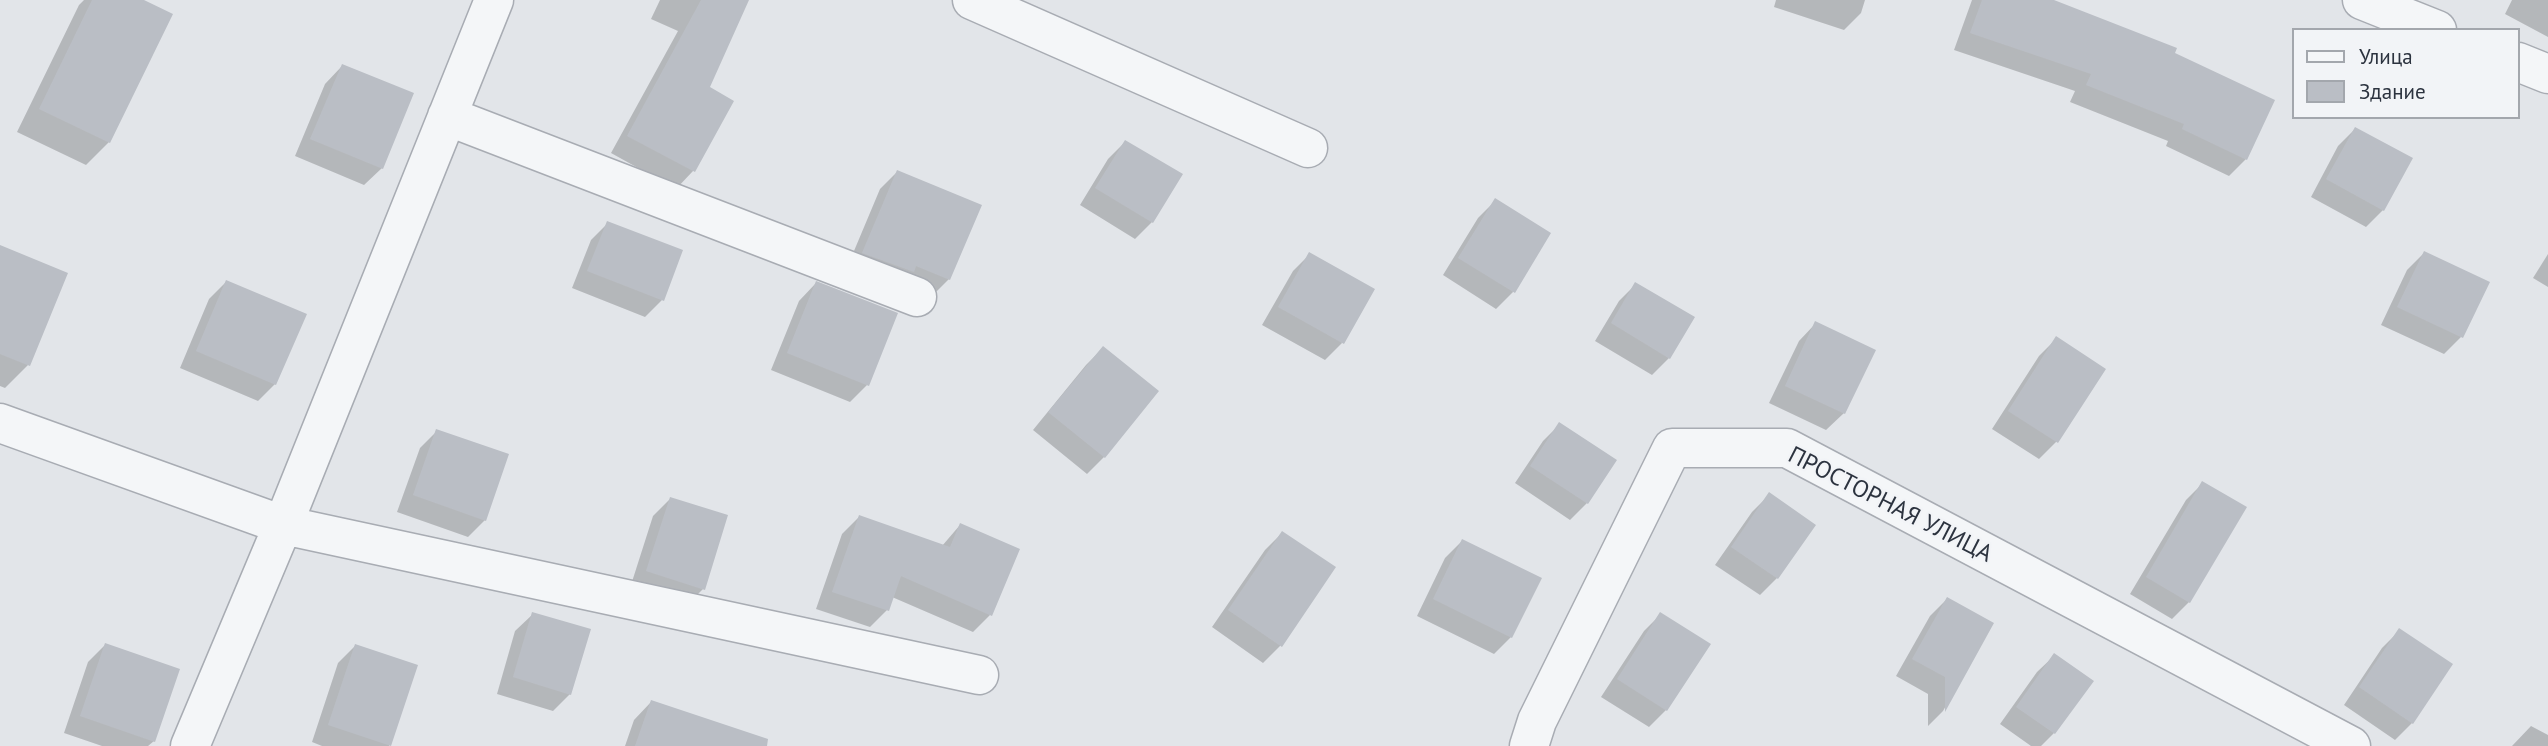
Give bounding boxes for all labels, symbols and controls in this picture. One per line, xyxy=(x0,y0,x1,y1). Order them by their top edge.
legend xyxy=(2292,28,2520,119)
text: Улица xyxy=(2359,43,2413,70)
text: Здание xyxy=(2359,78,2426,105)
street label: ПРОСТОРНАЯ УЛИЦА xyxy=(1783,441,1997,569)

